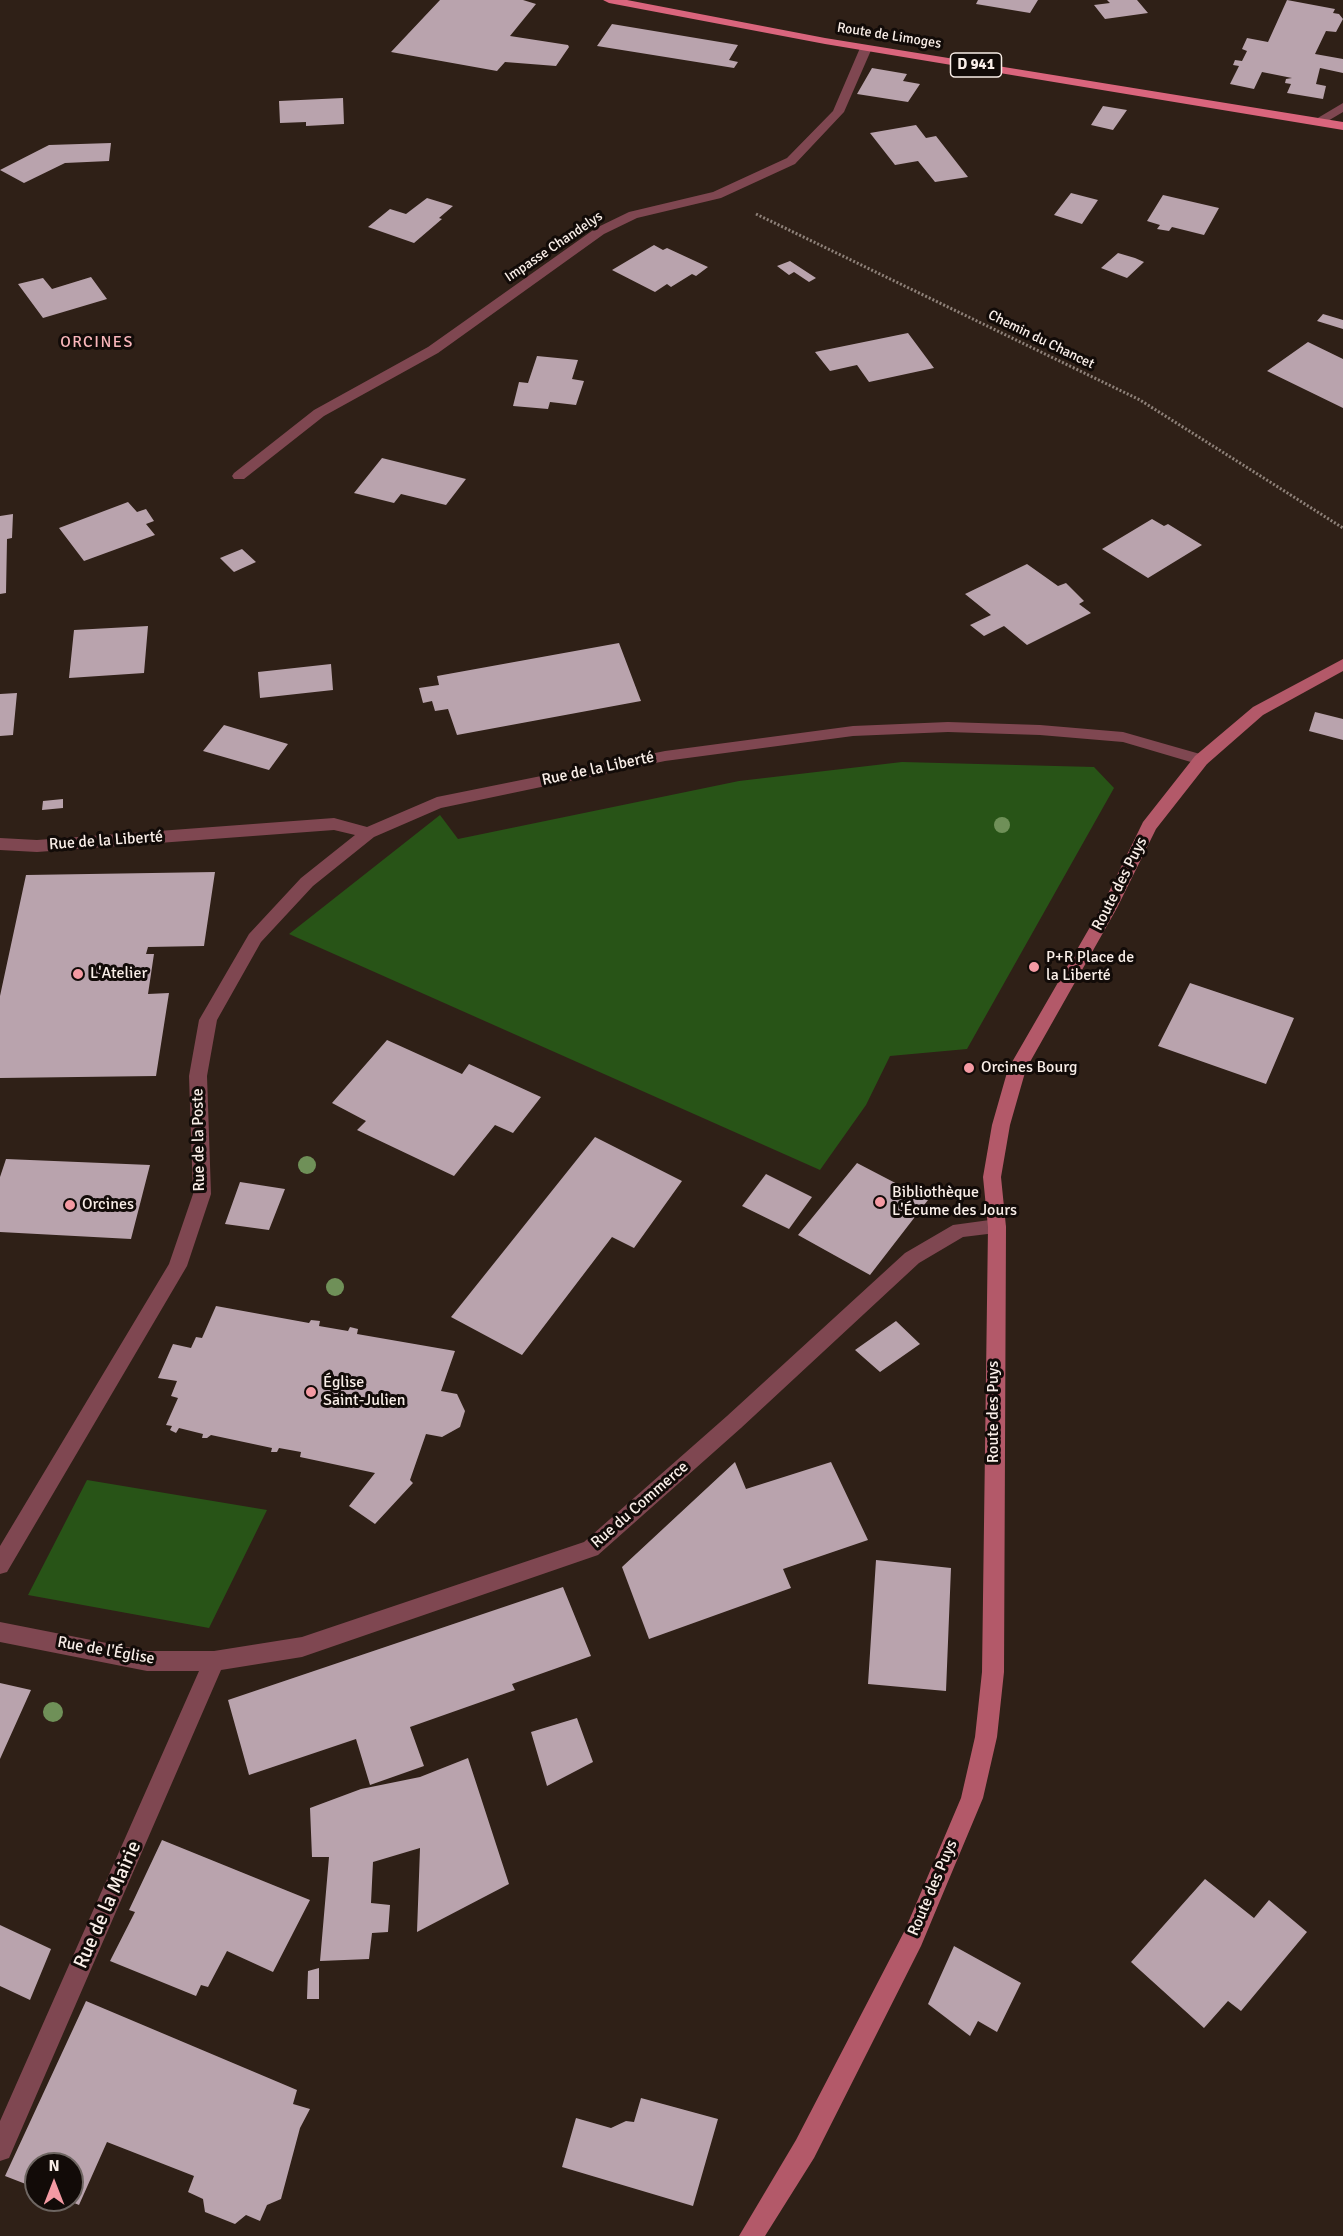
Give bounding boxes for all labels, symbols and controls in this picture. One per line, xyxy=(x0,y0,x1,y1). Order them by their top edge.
street label: Route de Limoges xyxy=(836,19,942,53)
road number: D 941 xyxy=(950,53,1002,77)
street label: Impasse Chandelys xyxy=(502,208,606,286)
street label: Chemin du Chancet xyxy=(985,307,1097,373)
district label: ORCINES xyxy=(60,333,134,353)
street label: Rue de la Liberté xyxy=(540,748,656,790)
street label: Rue de la Liberté xyxy=(48,827,164,855)
street label: Route des Puys xyxy=(1088,834,1152,934)
place label: P+R Place de la Liberté xyxy=(1046,948,1134,986)
marker: P+R Place de la Liberté xyxy=(1027,960,1041,974)
place label: L'Atelier xyxy=(90,964,147,984)
marker: L'Atelier xyxy=(71,967,85,981)
place label: Orcines Bourg xyxy=(981,1058,1077,1078)
marker: Orcines Bourg xyxy=(962,1061,976,1075)
street label: Rue de la Poste xyxy=(189,1088,209,1192)
place label: Bibliothèque L'Écume des Jours xyxy=(892,1183,1017,1221)
place label: Orcines xyxy=(82,1195,134,1215)
marker: Bibliothèque L'Écume des Jours xyxy=(873,1195,887,1209)
marker: Orcines xyxy=(63,1198,77,1212)
street label: Route des Puys xyxy=(984,1361,1004,1463)
place label: Église Saint-Julien xyxy=(323,1373,406,1411)
marker: Église Saint-Julien xyxy=(304,1385,318,1399)
street label: Rue du Commerce xyxy=(587,1458,693,1552)
street label: Rue de l'Église xyxy=(56,1633,156,1669)
street label: Rue de la Mairie xyxy=(69,1837,147,1973)
street label: Route des Puys xyxy=(904,1837,962,1939)
north arrow xyxy=(24,2152,84,2212)
text: N xyxy=(48,2156,60,2176)

